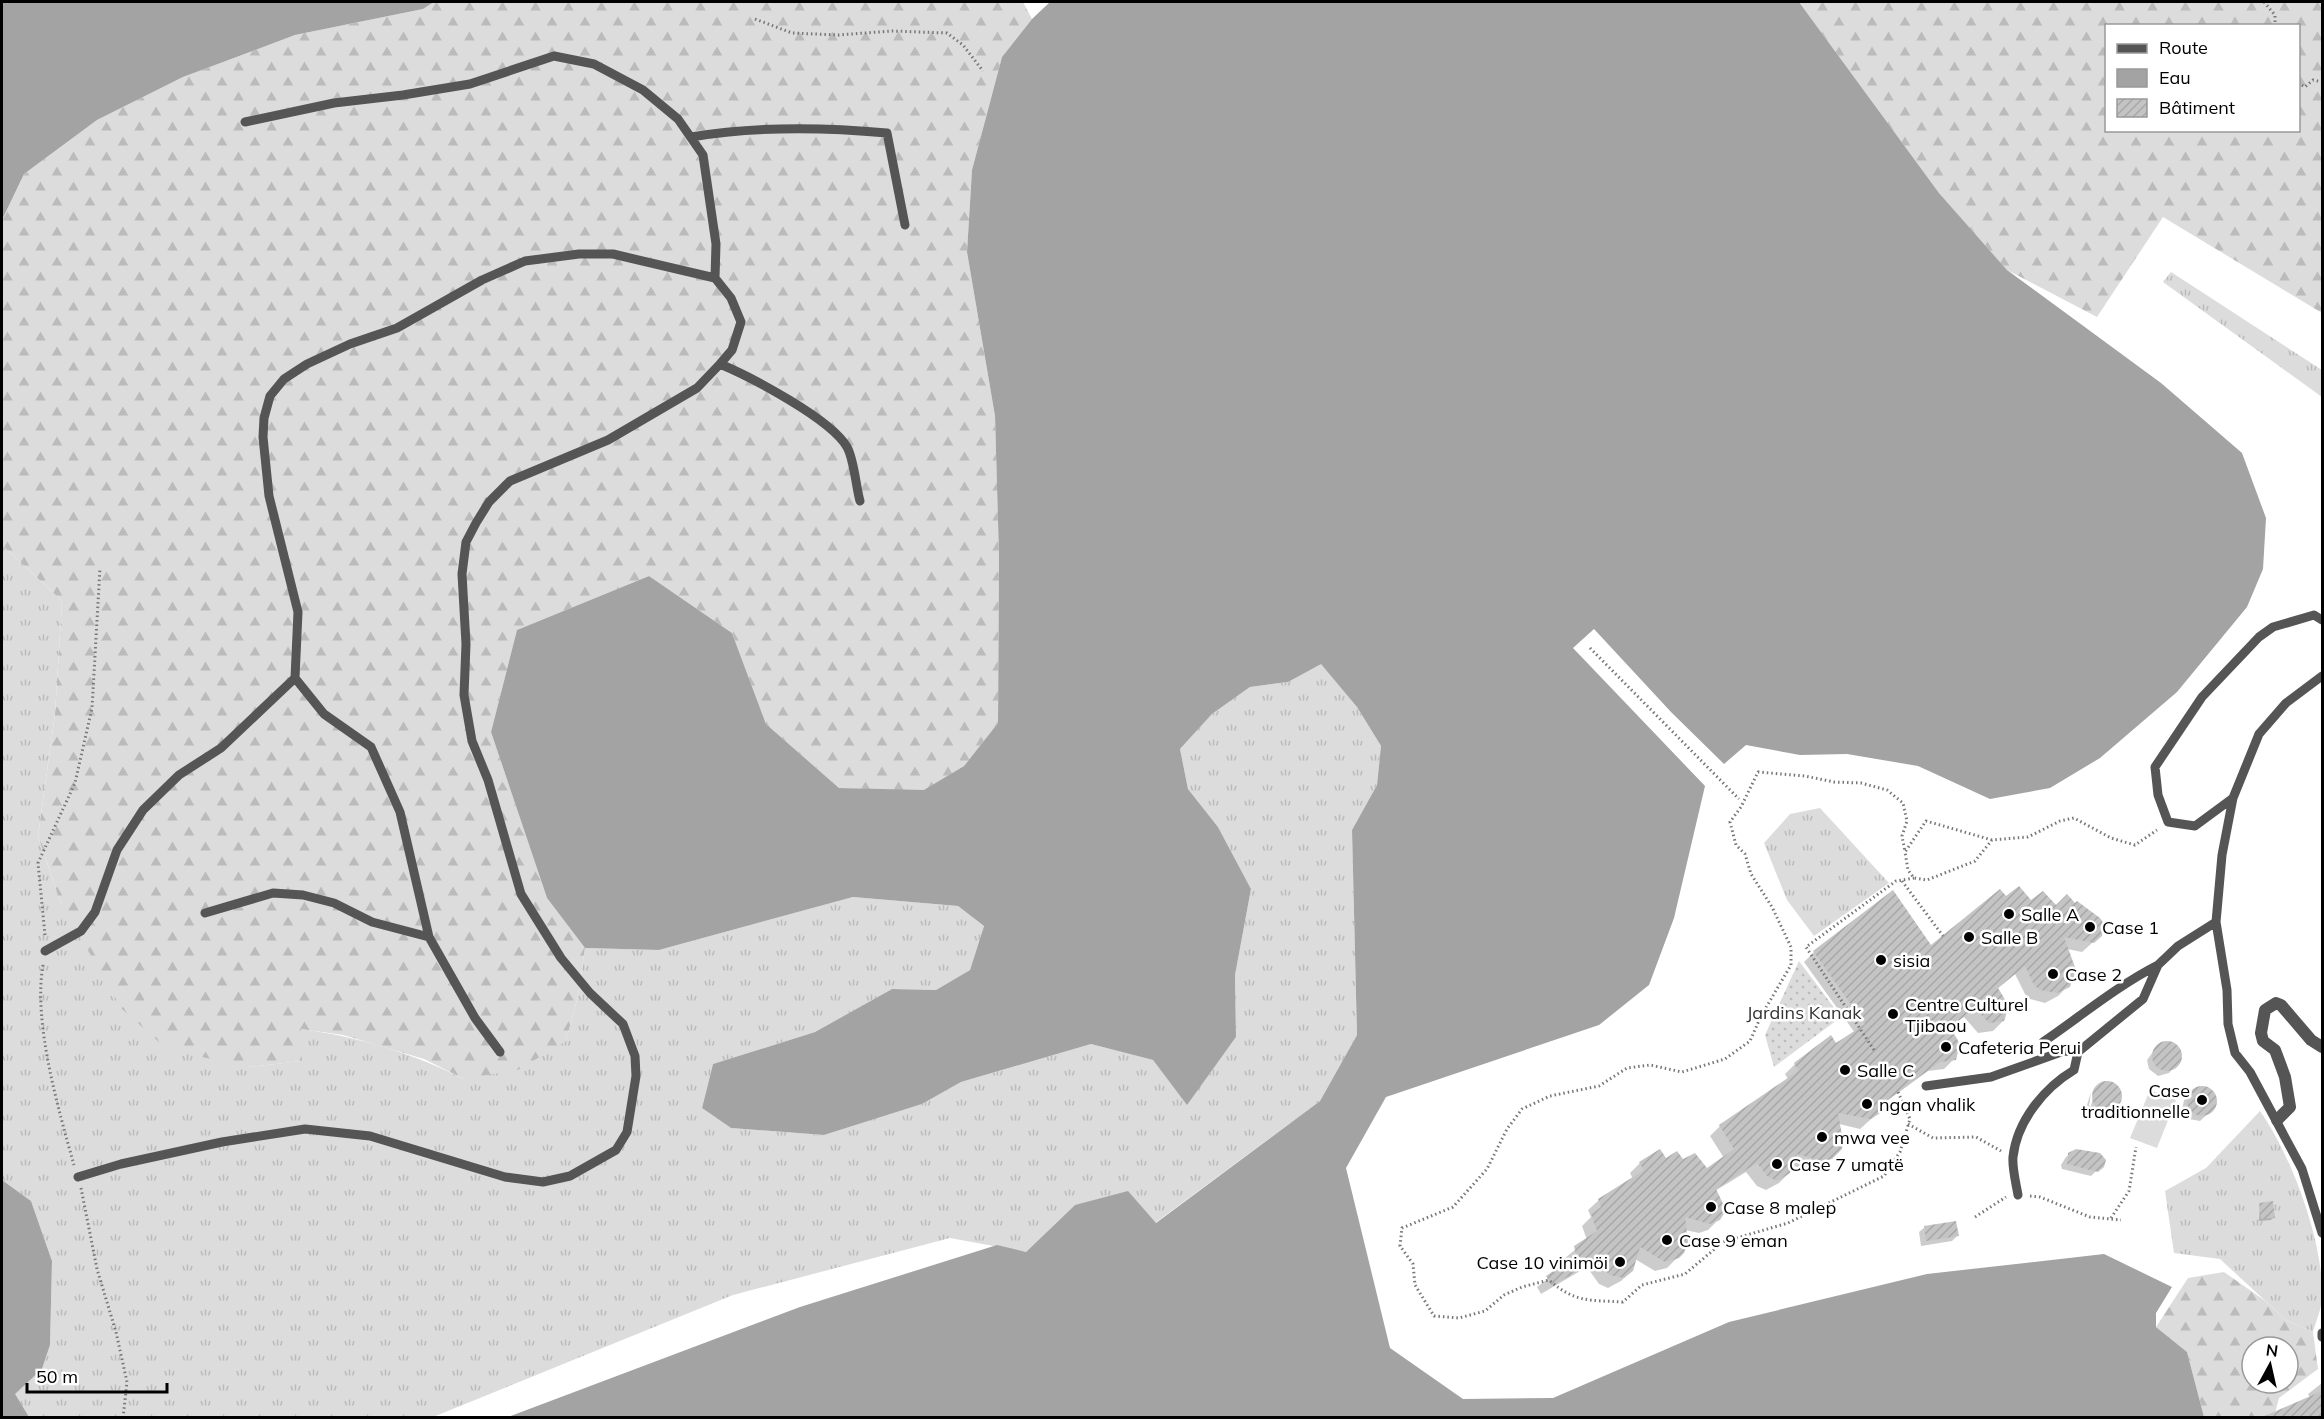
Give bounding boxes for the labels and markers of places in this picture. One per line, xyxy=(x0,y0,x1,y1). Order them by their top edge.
place label: Salle A xyxy=(2021,903,2079,926)
marker: Salle A xyxy=(2002,907,2016,921)
place label: Case 1 xyxy=(2102,916,2159,939)
marker: Case 1 xyxy=(2083,920,2097,934)
place label: Salle B xyxy=(1981,926,2038,949)
marker: Salle B xyxy=(1962,930,1976,944)
place label: sisia xyxy=(1893,949,1930,972)
marker: sisia xyxy=(1874,953,1888,967)
place label: Case 2 xyxy=(2065,963,2122,986)
marker: Case 2 xyxy=(2046,967,2060,981)
place label: Centre Culturel Tjibaou xyxy=(1905,993,2028,1037)
marker: Centre Culturel Tjibaou xyxy=(1886,1007,1900,1021)
place label: Cafeteria Perui xyxy=(1958,1036,2081,1059)
marker: Cafeteria Perui xyxy=(1939,1040,1953,1054)
place label: Salle C xyxy=(1857,1059,1914,1082)
marker: Salle C xyxy=(1838,1063,1852,1077)
place label: Case traditionnelle xyxy=(2081,1079,2190,1123)
place label: ngan vhalik xyxy=(1879,1093,1976,1116)
marker: Case traditionnelle xyxy=(2195,1093,2209,1107)
marker: ngan vhalik xyxy=(1860,1097,1874,1111)
place label: mwa vee xyxy=(1834,1126,1910,1149)
marker: mwa vee xyxy=(1815,1130,1829,1144)
place label: Case 7 umatë xyxy=(1789,1153,1904,1176)
marker: Case 7 umatë xyxy=(1770,1157,1784,1171)
place label: Case 8 malep xyxy=(1723,1196,1836,1219)
marker: Case 8 malep xyxy=(1704,1200,1718,1214)
place label: Case 9 eman xyxy=(1679,1229,1788,1252)
marker: Case 9 eman xyxy=(1660,1233,1674,1247)
place label: Case 10 vinimöi xyxy=(1476,1251,1608,1274)
marker: Case 10 vinimöi xyxy=(1613,1255,1627,1269)

